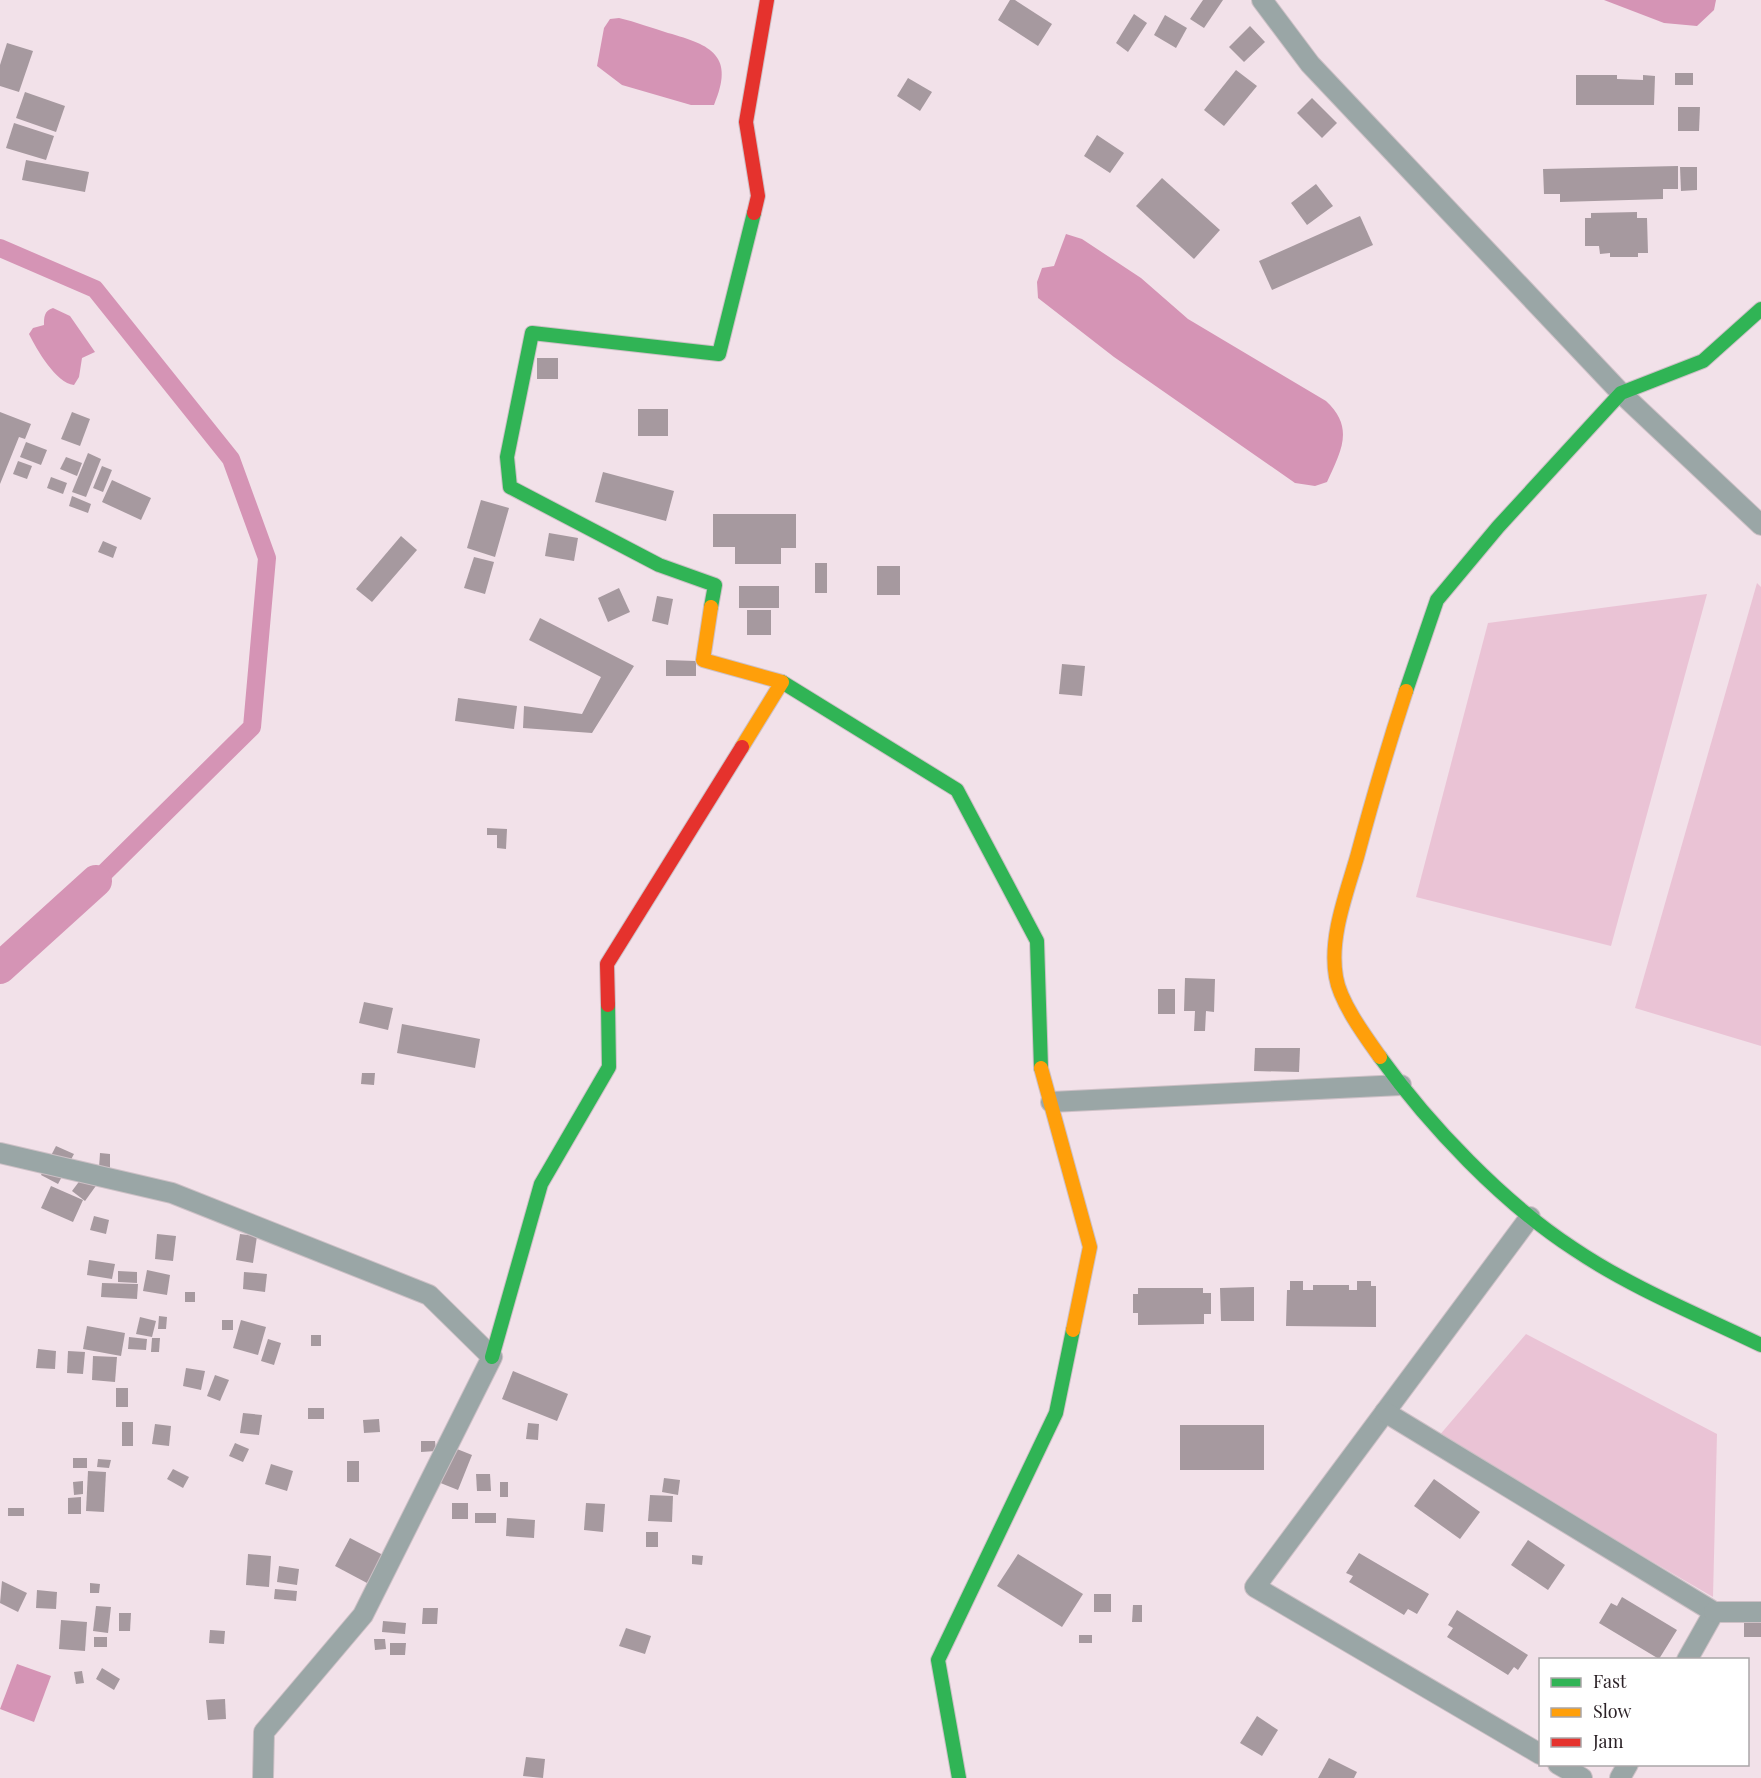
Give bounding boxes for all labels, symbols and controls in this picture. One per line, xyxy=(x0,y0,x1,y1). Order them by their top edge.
legend xyxy=(1539,1658,1749,1766)
text: Fast xyxy=(1593,1669,1627,1693)
text: Slow xyxy=(1593,1699,1631,1723)
text: Jam xyxy=(1592,1729,1623,1753)

